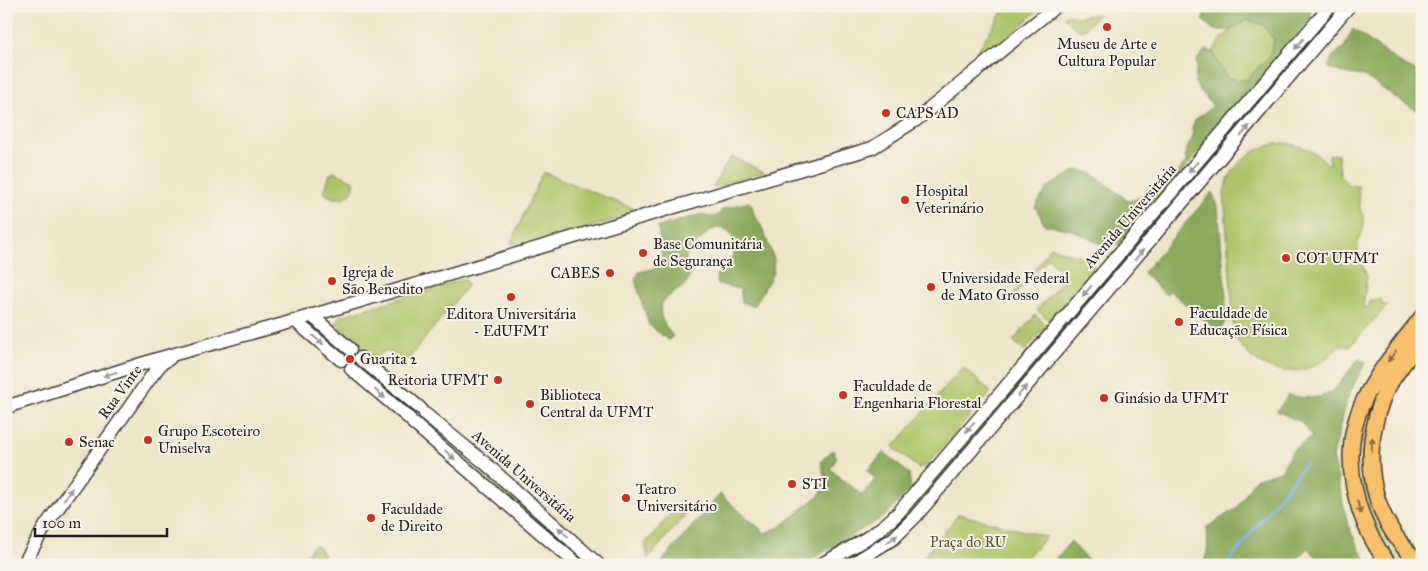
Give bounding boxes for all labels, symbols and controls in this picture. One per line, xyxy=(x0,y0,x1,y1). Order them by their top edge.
marker: Museu de Arte e Cultura Popular xyxy=(1101,21,1113,33)
place label: Museu de Arte e Cultura Popular xyxy=(1057,35,1157,70)
one-way arrow xyxy=(1293,37,1304,50)
place label: CAPS AD xyxy=(896,104,959,122)
marker: CAPS AD xyxy=(880,107,892,119)
one-way arrow xyxy=(1239,125,1250,138)
street label: Avenida Universitária xyxy=(1079,160,1180,272)
one-way arrow xyxy=(1188,161,1199,174)
place label: Hospital Veterinário xyxy=(914,182,984,217)
marker: Hospital Veterinário xyxy=(899,194,911,206)
place label: Base Comunitária de Segurança xyxy=(653,235,763,270)
marker: Base Comunitária de Segurança xyxy=(637,247,649,259)
one-way arrow xyxy=(1133,249,1145,261)
place label: COT UFMT xyxy=(1296,249,1379,267)
marker: COT UFMT xyxy=(1280,252,1292,264)
place label: Igreja de São Benedito xyxy=(342,263,423,298)
place label: CABES xyxy=(551,264,600,282)
marker: CABES xyxy=(604,267,616,279)
place label: Universidade Federal de Mato Grosso xyxy=(941,269,1070,304)
marker: Igreja de São Benedito xyxy=(326,275,338,287)
marker: Universidade Federal de Mato Grosso xyxy=(925,281,937,293)
one-way arrow xyxy=(1082,284,1093,297)
marker: Editora Universitária - EdUFMT xyxy=(505,291,517,303)
place label: Faculdade de Educação Física xyxy=(1189,304,1288,339)
place label: Editora Universitária - EdUFMT xyxy=(446,305,577,340)
marker: Faculdade de Educação Física xyxy=(1173,316,1185,328)
one-way arrow xyxy=(311,335,324,346)
one-way arrow xyxy=(1387,349,1397,363)
place label: Guarita 2 xyxy=(360,350,418,368)
marker: Guarita 2 xyxy=(344,353,356,365)
street label: Rua Vinte xyxy=(94,362,146,422)
one-way arrow xyxy=(103,370,118,378)
place label: Reitoria UFMT xyxy=(388,371,488,389)
marker: Reitoria UFMT xyxy=(492,374,504,386)
place label: Faculdade de Engenharia Florestal xyxy=(853,377,983,412)
one-way arrow xyxy=(1016,384,1027,397)
place label: Biblioteca Central da UFMT xyxy=(540,386,654,421)
one-way arrow xyxy=(374,388,386,400)
marker: Faculdade de Engenharia Florestal xyxy=(837,389,849,401)
place label: Ginásio da UFMT xyxy=(1114,389,1228,407)
marker: Ginásio da UFMT xyxy=(1098,392,1110,404)
marker: Biblioteca Central da UFMT xyxy=(524,398,536,410)
one-way arrow xyxy=(965,421,976,434)
place label: Grupo Escoteiro Uniselva xyxy=(158,422,261,457)
street label: Avenida Universitária xyxy=(468,425,580,526)
place label: Senac xyxy=(79,433,115,451)
marker: Grupo Escoteiro Uniselva xyxy=(142,434,154,446)
marker: Senac xyxy=(63,436,75,448)
one-way arrow xyxy=(1368,436,1376,452)
one-way arrow xyxy=(444,449,456,461)
place label: STI xyxy=(802,475,827,493)
marker: STI xyxy=(786,478,798,490)
place label: Teatro Universitário xyxy=(636,480,717,515)
one-way arrow xyxy=(63,487,73,501)
marker: Teatro Universitário xyxy=(620,492,632,504)
place label: Faculdade de Direito xyxy=(381,500,443,535)
one-way arrow xyxy=(1355,500,1363,515)
scale bar xyxy=(35,506,168,538)
marker: Faculdade de Direito xyxy=(365,512,377,524)
text: 100 m xyxy=(42,514,82,532)
one-way arrow xyxy=(557,527,570,538)
park label: Praça do RU xyxy=(930,533,1006,551)
one-way arrow xyxy=(885,534,898,545)

